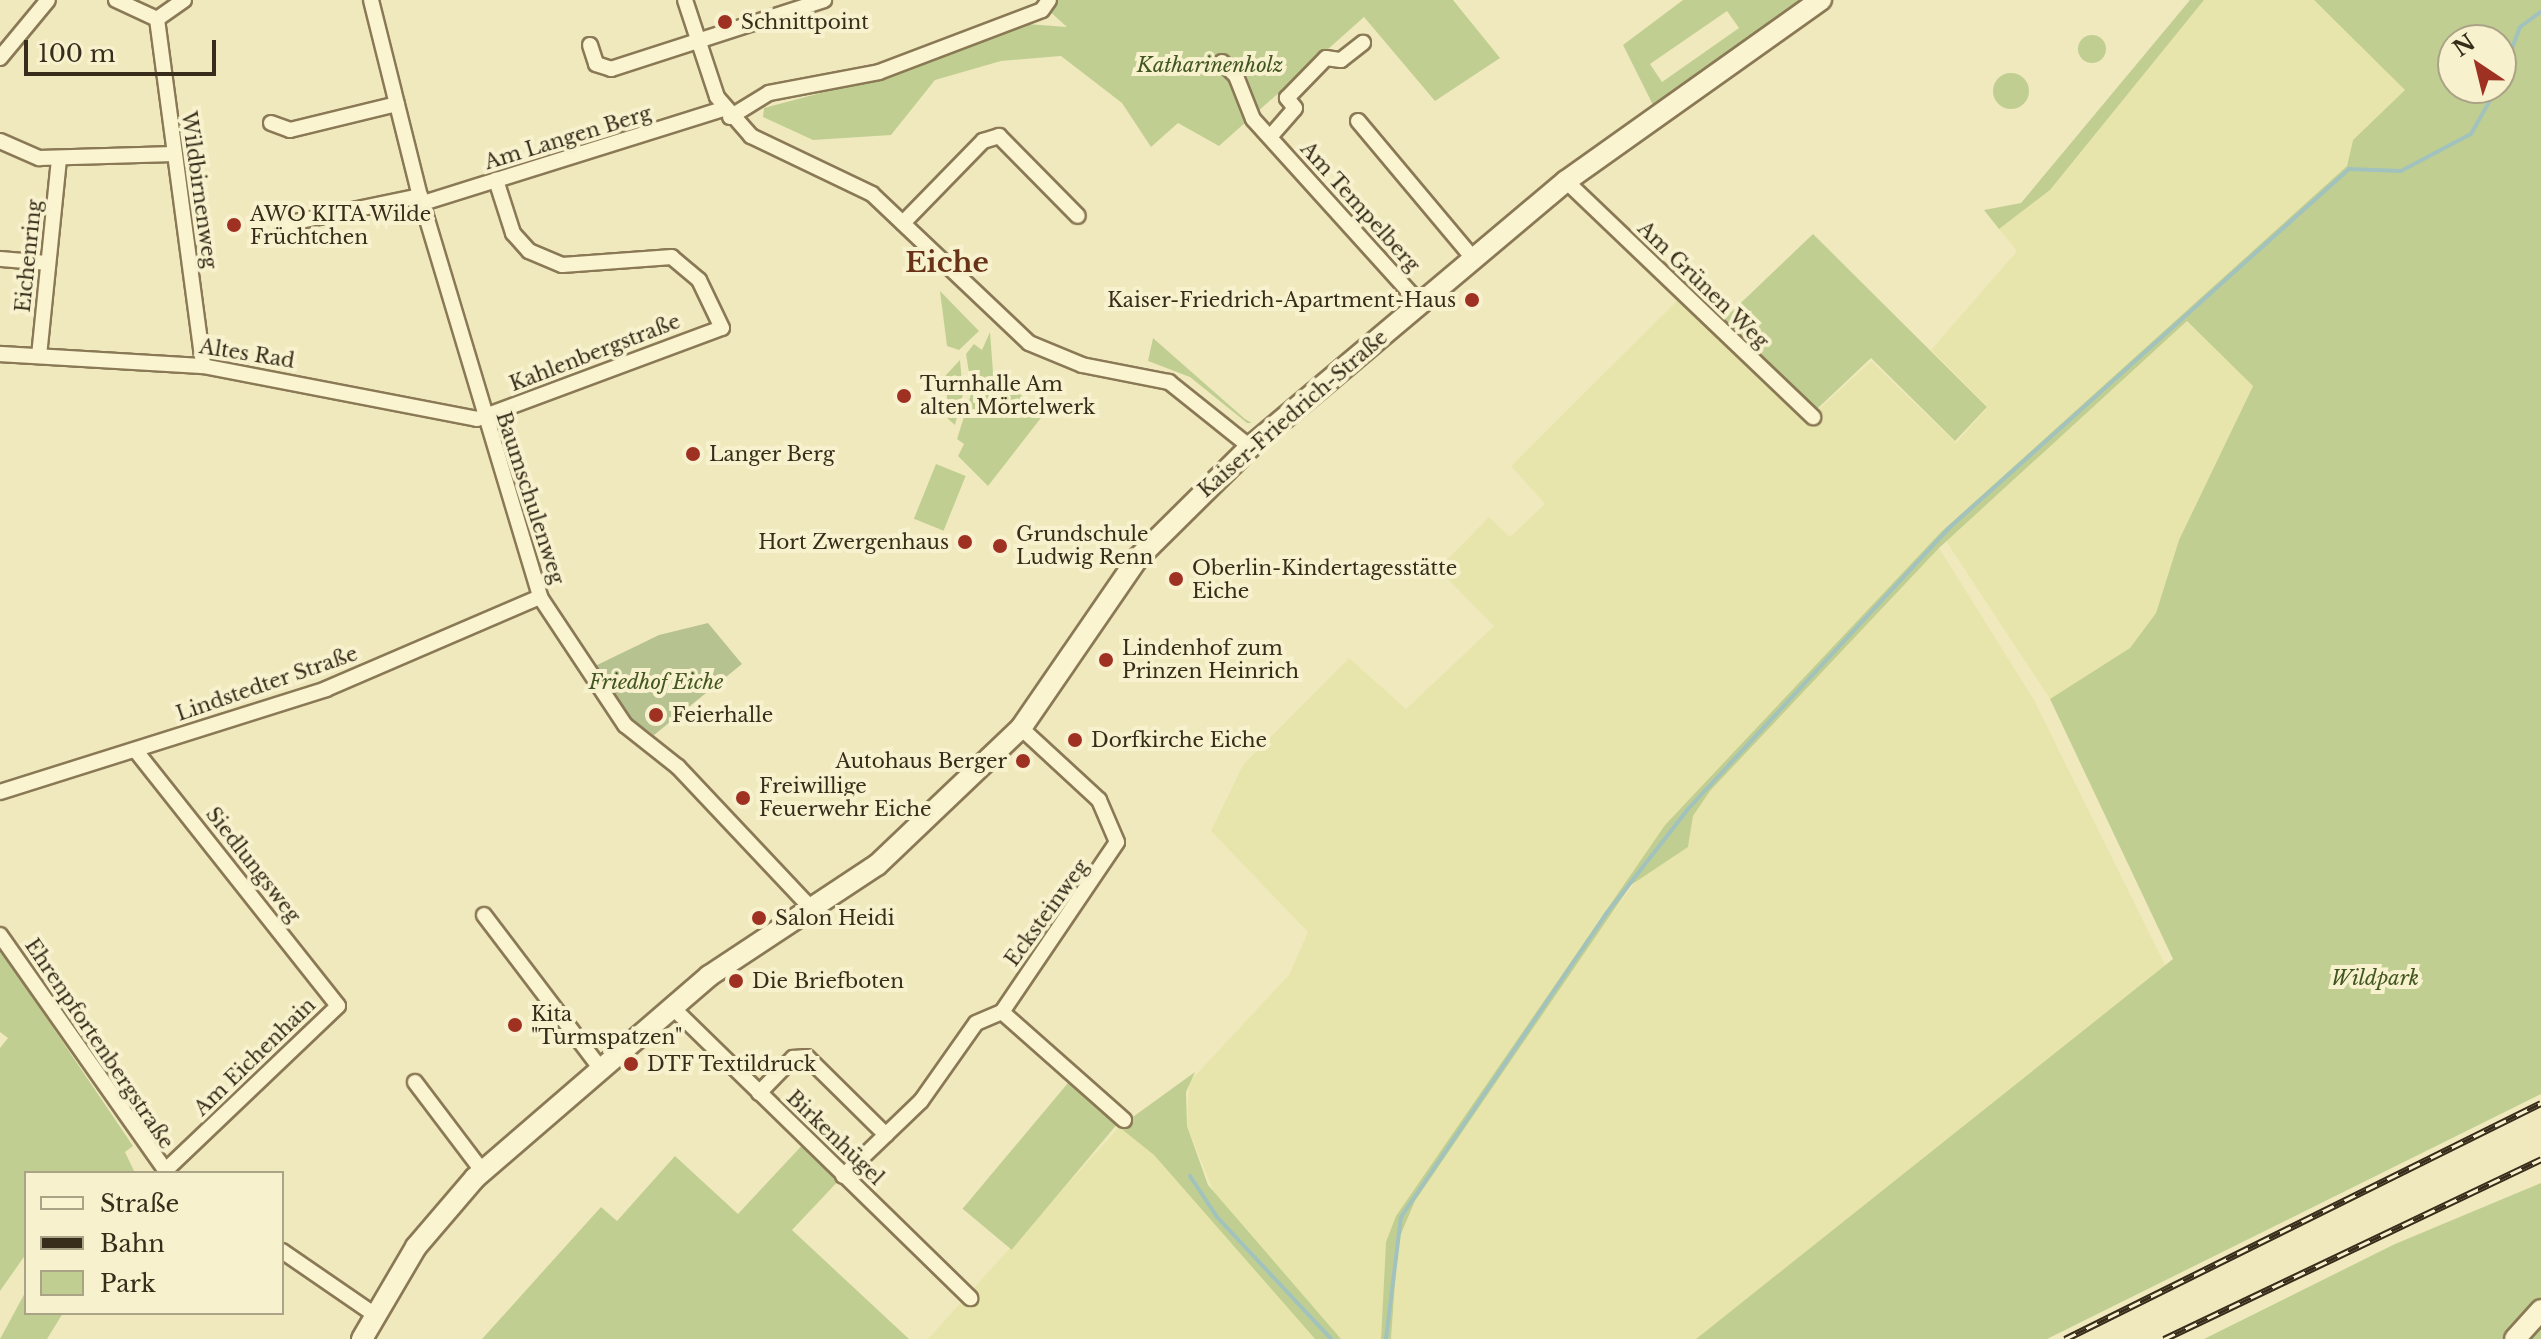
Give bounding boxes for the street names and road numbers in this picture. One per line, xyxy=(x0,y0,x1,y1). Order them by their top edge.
street label: Am Langen Berg xyxy=(482,101,654,175)
street label: Wildbirnenweg xyxy=(176,110,222,270)
street label: Am Tempelberg xyxy=(1295,137,1425,277)
street label: Eichenring xyxy=(11,198,47,314)
street label: Am Grünen Weg xyxy=(1632,216,1774,354)
street label: Kahlenbergstraße xyxy=(506,309,684,397)
street label: Kaiser-Friedrich-Straße xyxy=(1194,325,1392,503)
street label: Altes Rad xyxy=(198,335,296,373)
street label: Baumschulenweg xyxy=(491,409,569,587)
street label: Lindstedter Straße xyxy=(173,642,361,726)
street label: Siedlungsweg xyxy=(201,803,305,927)
street label: Ecksteinweg xyxy=(1000,855,1094,971)
street label: Ehrenpfortenbergstraße xyxy=(20,934,178,1154)
street label: Am Eichenhain xyxy=(189,993,321,1121)
street label: Birkenhügel xyxy=(782,1086,888,1190)

